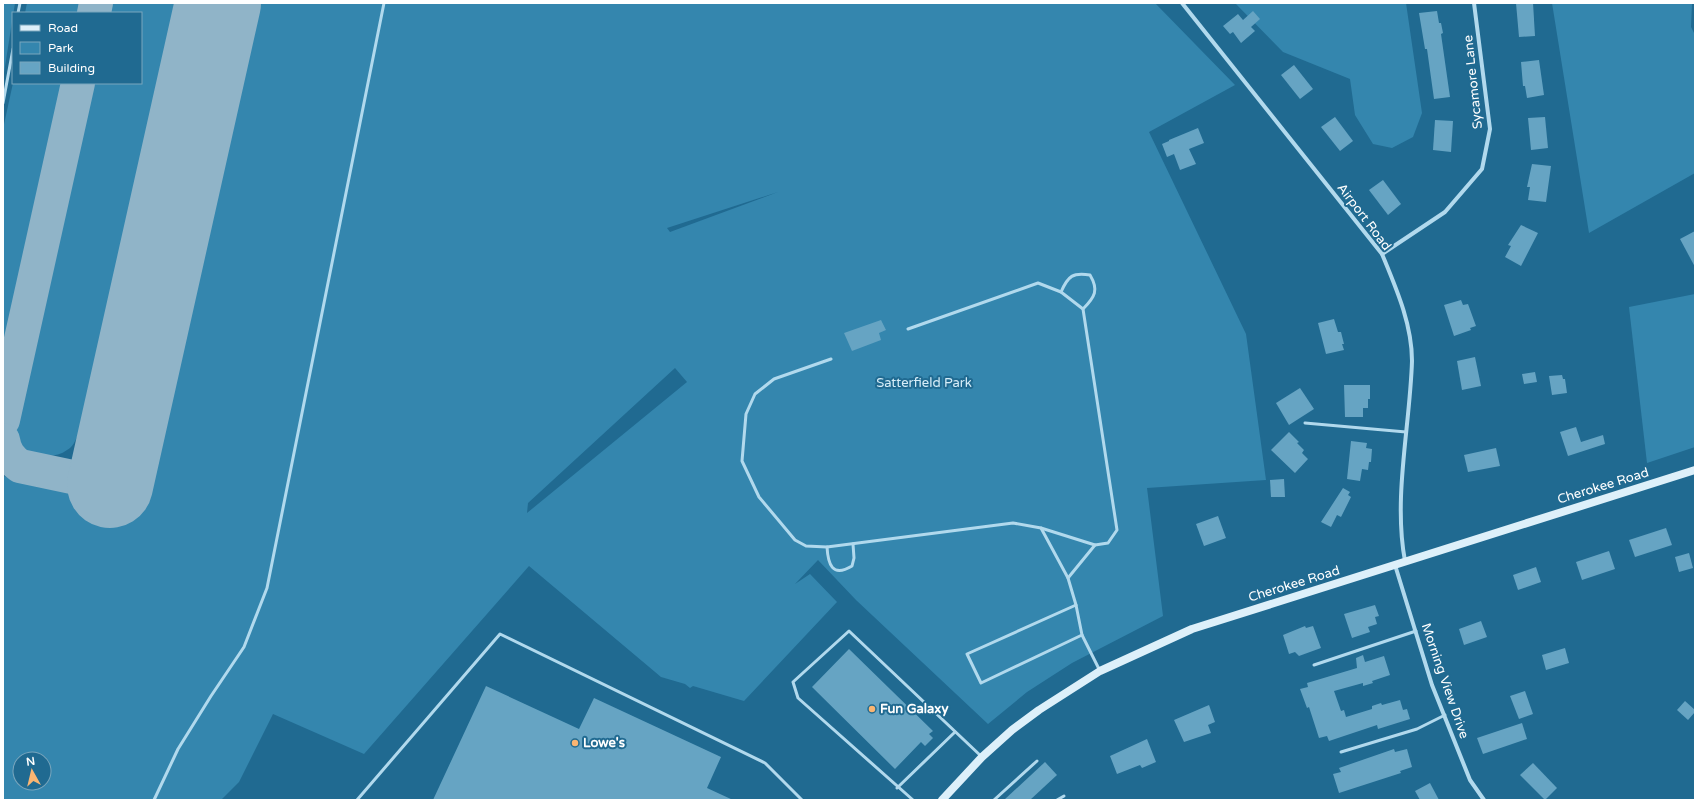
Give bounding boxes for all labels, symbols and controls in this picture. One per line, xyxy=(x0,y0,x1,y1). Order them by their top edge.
legend xyxy=(12,12,142,84)
text: Road xyxy=(48,21,78,35)
street label: Sycamore Lane xyxy=(1460,34,1486,130)
text: Park xyxy=(48,41,74,55)
text: Building xyxy=(48,61,95,75)
street label: Airport Road xyxy=(1334,180,1394,254)
park label: Satterfield Park xyxy=(876,375,972,391)
street label: Cherokee Road xyxy=(1555,465,1651,507)
street label: Cherokee Road xyxy=(1246,563,1342,605)
street label: Morning View Drive xyxy=(1418,621,1472,741)
place label: Fun Galaxy xyxy=(880,701,949,717)
marker: Fun Galaxy xyxy=(867,704,877,714)
place label: Lowe's xyxy=(583,735,625,751)
marker: Lowe's xyxy=(570,738,580,748)
north arrow xyxy=(12,751,52,791)
text: N xyxy=(25,755,36,769)

